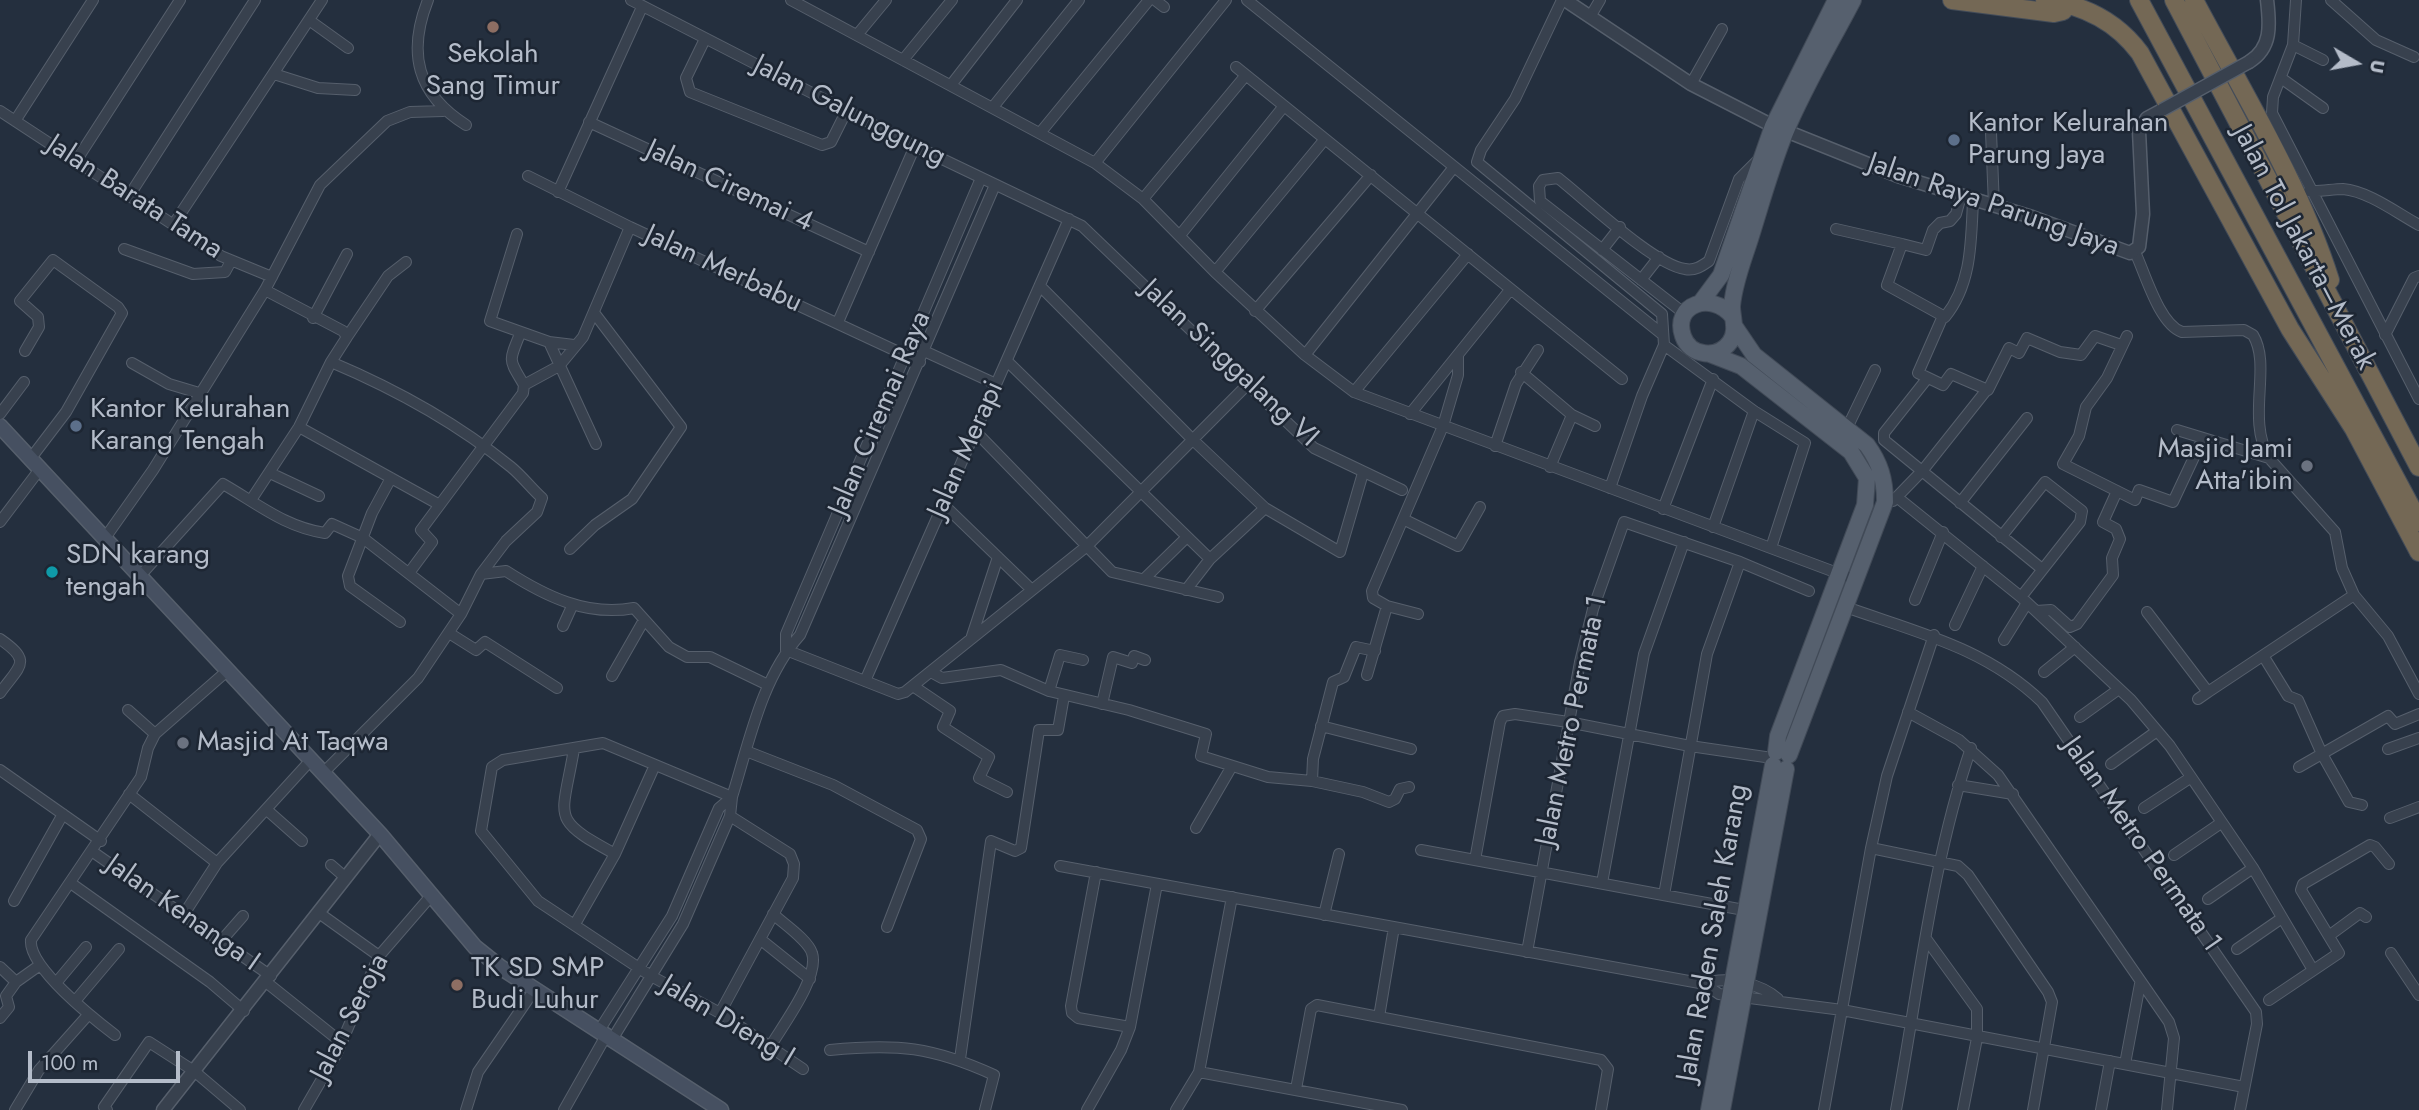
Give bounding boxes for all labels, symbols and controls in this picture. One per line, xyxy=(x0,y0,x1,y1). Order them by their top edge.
marker: Sekolah Sang Timur xyxy=(485,19,501,35)
north arrow xyxy=(2321,28,2391,98)
place label: Sekolah Sang Timur xyxy=(426,38,560,104)
street label: Jalan Galunggung xyxy=(747,49,951,175)
text: U xyxy=(2363,58,2392,76)
place label: Kantor Kelurahan Parung Jaya xyxy=(1968,107,2168,173)
street label: Jalan Tol Jakarta–Merak xyxy=(2224,120,2382,376)
street label: Jalan Barata Tama xyxy=(40,129,228,267)
marker: Kantor Kelurahan Parung Jaya xyxy=(1946,132,1962,148)
street label: Jalan Ciremai 4 xyxy=(640,134,818,240)
street label: Jalan Raya Parung Jaya xyxy=(1863,147,2123,265)
street label: Jalan Merbabu xyxy=(639,219,807,321)
street label: Jalan Singgalang VI xyxy=(1133,273,1325,455)
street label: Jalan Ciremai Raya xyxy=(823,307,939,521)
street label: Jalan Merapi xyxy=(922,376,1012,524)
place label: Kantor Kelurahan Karang Tengah xyxy=(90,393,290,459)
marker: Kantor Kelurahan Karang Tengah xyxy=(68,418,84,434)
place label: Masjid Jami Atta'ibin xyxy=(2158,433,2293,499)
marker: Masjid Jami Atta'ibin xyxy=(2299,458,2315,474)
place label: SDN karang tengah xyxy=(66,539,210,605)
marker: SDN karang tengah xyxy=(44,564,60,580)
street label: Jalan Metro Permata 1 xyxy=(1530,593,1616,849)
place label: Masjid At Taqwa xyxy=(197,726,389,760)
street label: Jalan Metro Permata 1 xyxy=(2054,731,2228,959)
marker: Masjid At Taqwa xyxy=(175,735,191,751)
street label: Jalan Raden Saleh Karang xyxy=(1671,782,1757,1084)
street label: Jalan Kenanga I xyxy=(99,849,265,979)
street label: Jalan Seroja xyxy=(305,949,397,1087)
place label: TK SD SMP Budi Luhur xyxy=(471,952,604,1018)
street label: Jalan Dieng I xyxy=(654,969,800,1075)
marker: TK SD SMP Budi Luhur xyxy=(449,977,465,993)
scale bar xyxy=(32,1036,184,1080)
text: 100 m xyxy=(41,1048,98,1078)

